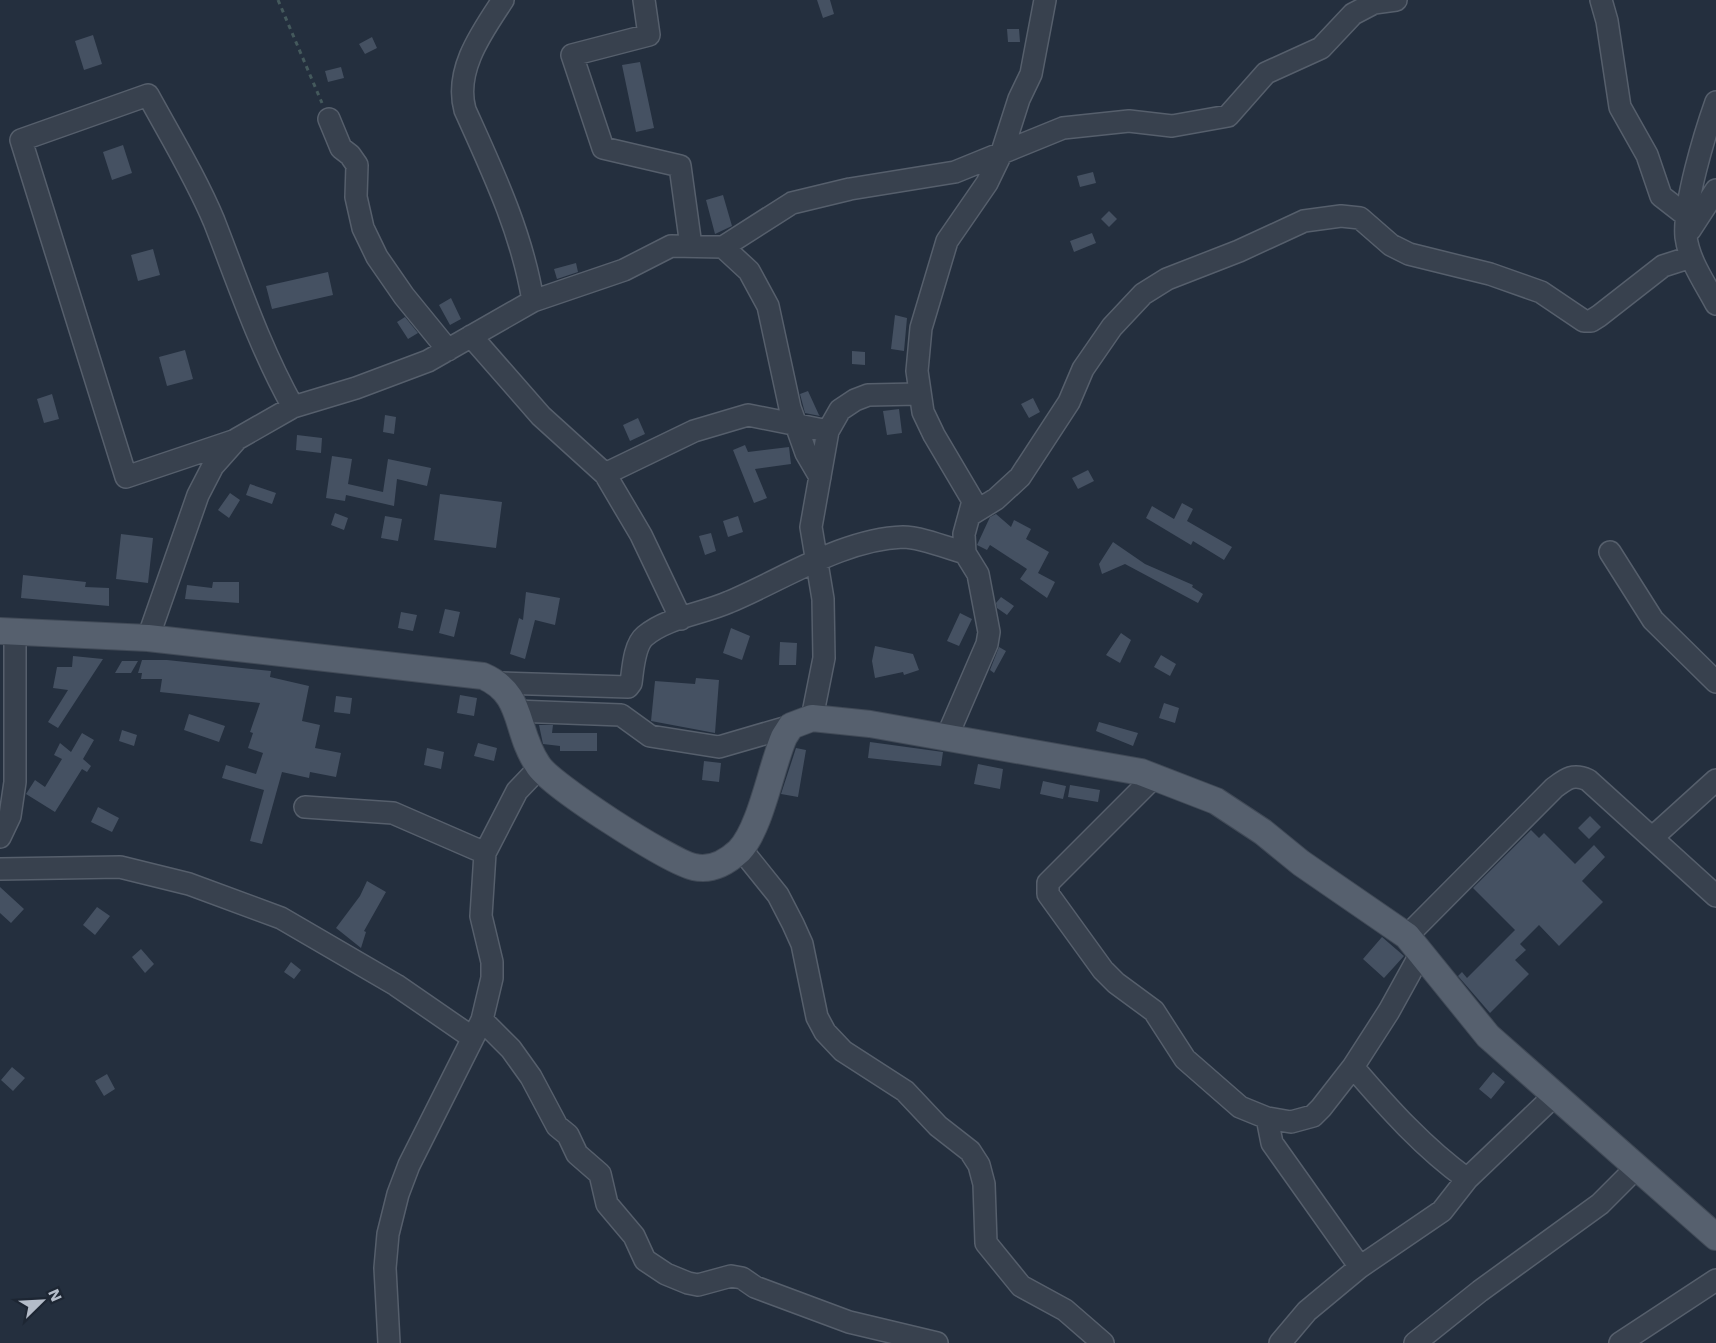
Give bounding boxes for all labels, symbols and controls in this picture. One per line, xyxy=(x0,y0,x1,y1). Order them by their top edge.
north arrow xyxy=(12,1271,72,1331)
text: N xyxy=(44,1286,66,1304)

